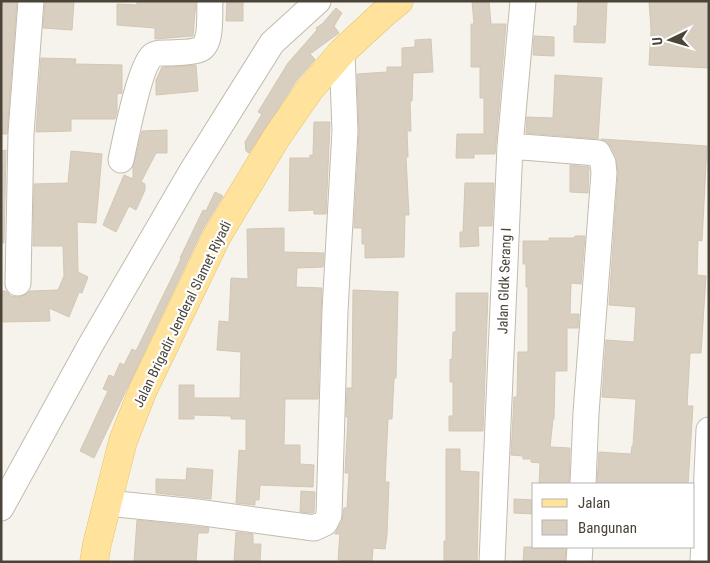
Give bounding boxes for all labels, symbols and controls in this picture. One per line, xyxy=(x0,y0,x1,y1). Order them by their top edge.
north arrow xyxy=(645,15,695,65)
text: U xyxy=(649,36,665,46)
street label: Jalan Brigadir Jenderal Slamet Riyadi xyxy=(130,218,234,410)
street label: Jalan Gldk Serang I xyxy=(494,228,514,334)
legend xyxy=(532,483,695,548)
text: Jalan xyxy=(578,494,610,512)
text: Bangunan xyxy=(578,519,637,537)

